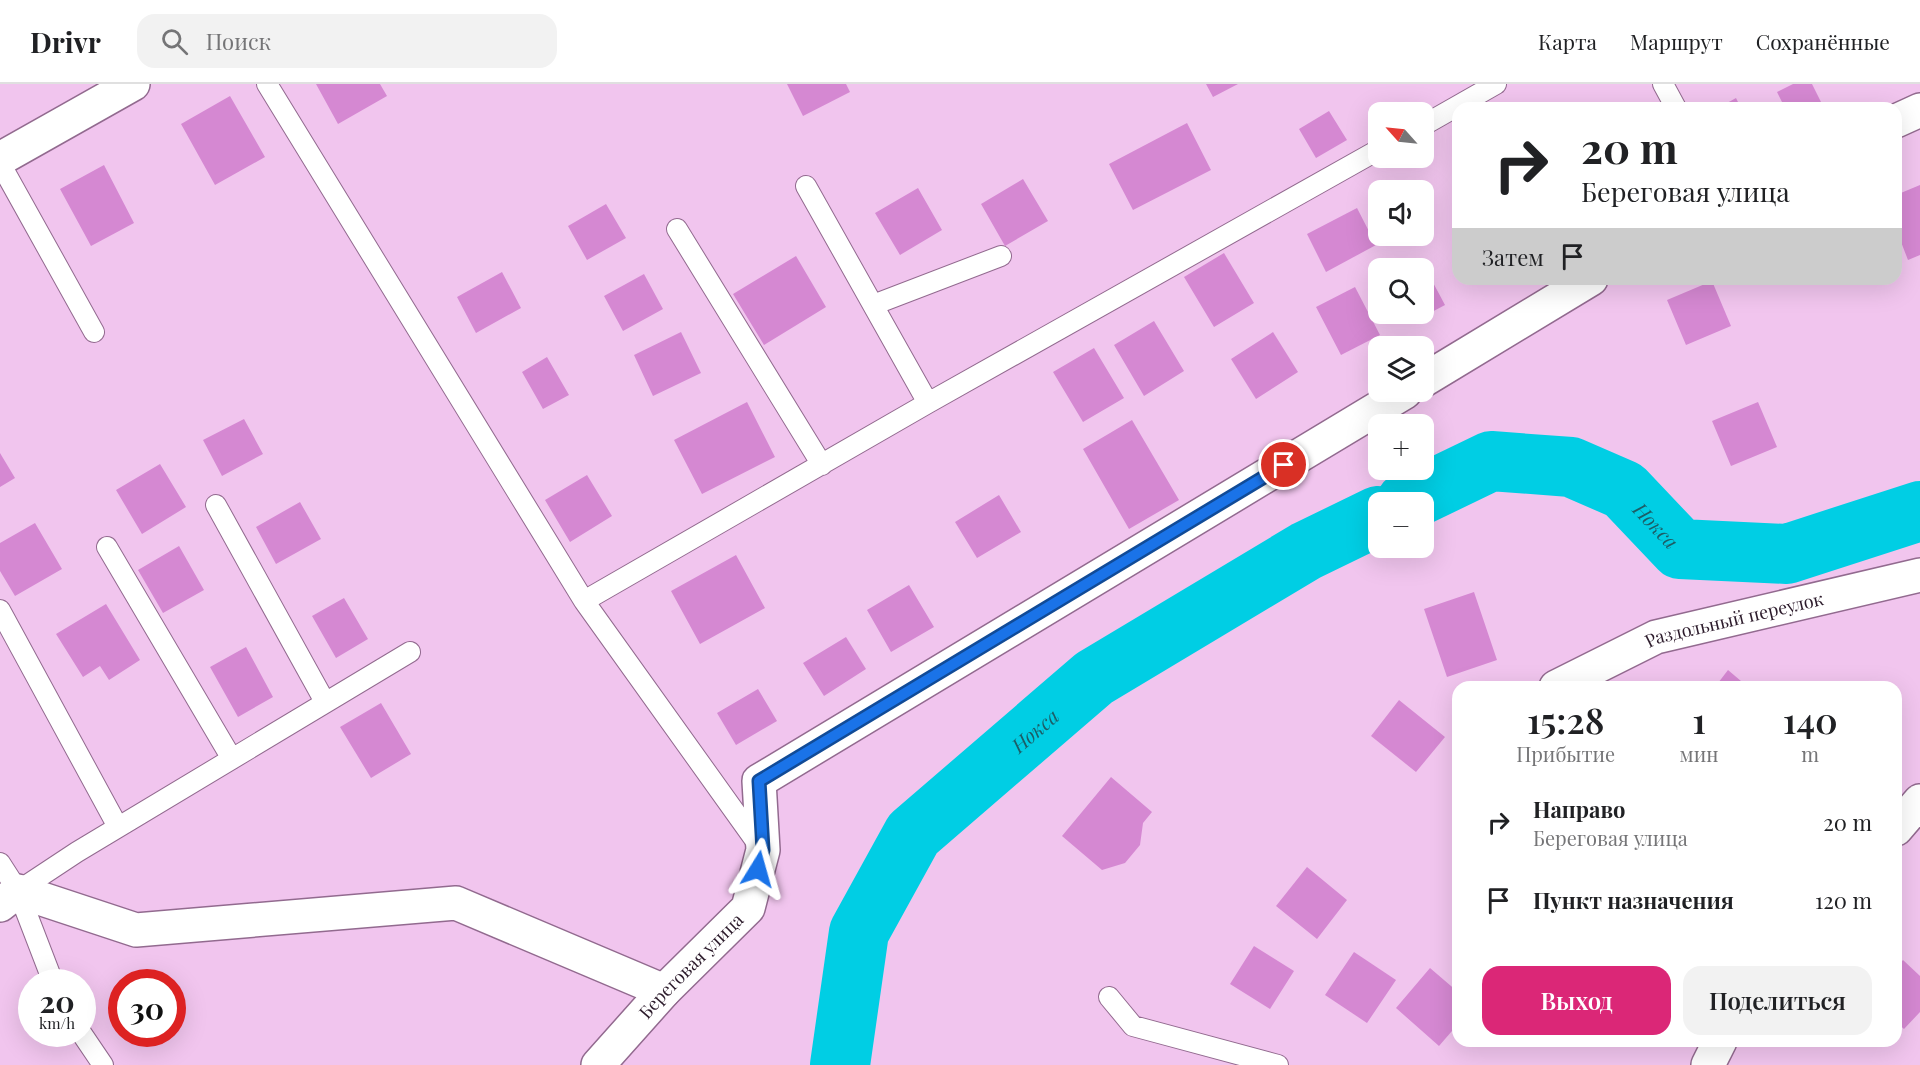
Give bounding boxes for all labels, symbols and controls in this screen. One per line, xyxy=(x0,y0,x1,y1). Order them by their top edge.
search box xyxy=(137,14,557,68)
text: Drivr xyxy=(30,23,101,60)
icon: search xyxy=(158,25,191,58)
text: Поиск xyxy=(206,26,271,56)
text: Карта xyxy=(1538,27,1597,55)
text: Маршрут xyxy=(1630,27,1723,55)
text: Сохранённые xyxy=(1756,27,1890,55)
north arrow xyxy=(1368,102,1434,168)
map controls xyxy=(1368,102,1434,558)
text: 20 m xyxy=(1581,119,1678,175)
icon: right xyxy=(1482,126,1560,204)
text: Береговая улица xyxy=(1581,173,1790,209)
button: sound xyxy=(1368,180,1434,246)
icon: arrive xyxy=(1556,240,1589,273)
text: Затем xyxy=(1482,242,1544,272)
button: search xyxy=(1368,258,1434,324)
button: layers xyxy=(1368,336,1434,402)
button: + xyxy=(1368,414,1434,480)
pin xyxy=(1258,439,1309,490)
icon: arrive xyxy=(1267,448,1300,481)
button: − xyxy=(1368,492,1434,558)
water label: Нокса xyxy=(1627,495,1685,554)
street label: Раздольный переулок xyxy=(1641,586,1826,653)
text: 15:28 xyxy=(1527,695,1604,743)
text: 1 xyxy=(1692,695,1706,743)
text: 140 xyxy=(1783,695,1838,743)
water label: Нокса xyxy=(1004,702,1064,758)
text: Прибытие xyxy=(1516,740,1615,767)
text: мин xyxy=(1680,740,1718,767)
text: m xyxy=(1801,740,1819,767)
text: Направо xyxy=(1533,794,1626,824)
icon: right xyxy=(1482,806,1515,839)
text: 20 m xyxy=(1823,807,1872,837)
text: Береговая улица xyxy=(1533,824,1688,851)
position arrow xyxy=(726,837,790,901)
icon: arrive xyxy=(1482,884,1515,917)
text: Пункт назначения xyxy=(1533,885,1734,915)
text: 120 m xyxy=(1815,885,1872,915)
street label: Береговая улица xyxy=(633,908,748,1023)
button: Выход xyxy=(1482,966,1671,1035)
button: Поделиться xyxy=(1683,966,1872,1035)
speed limit sign: 30 xyxy=(108,969,186,1047)
text: 20 xyxy=(39,981,75,1021)
text: km/h xyxy=(39,1013,75,1033)

